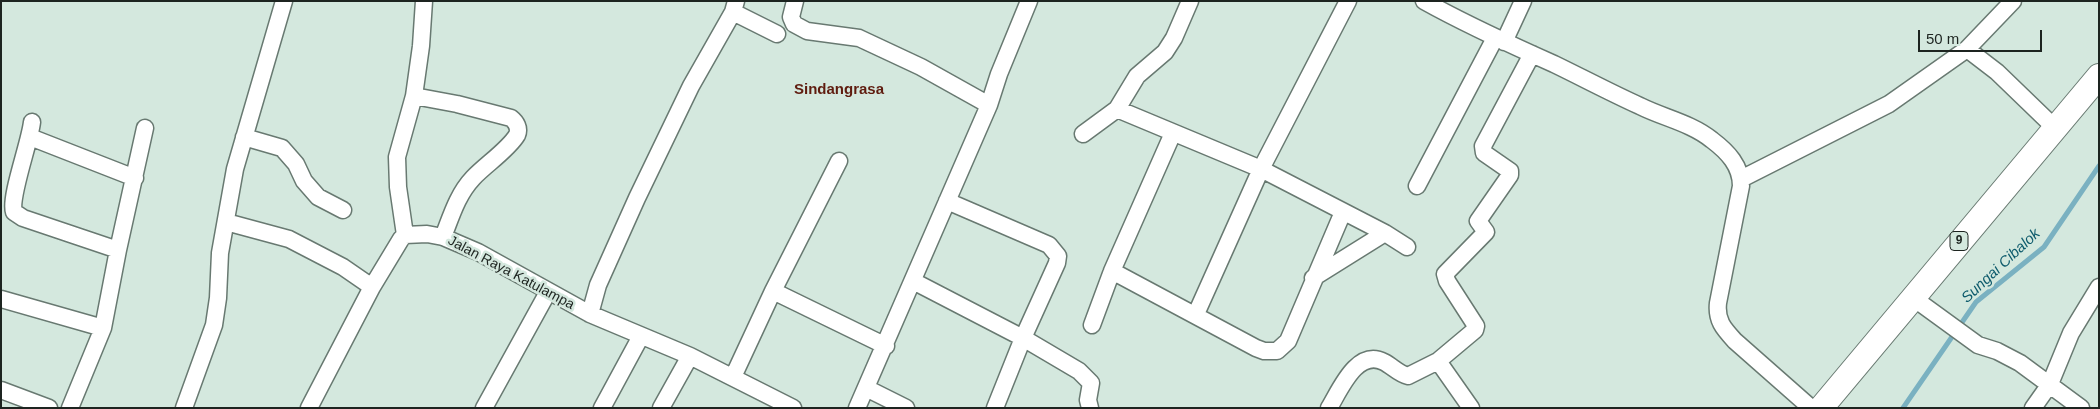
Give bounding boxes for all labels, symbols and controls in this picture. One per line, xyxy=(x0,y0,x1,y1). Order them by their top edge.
scale bar xyxy=(1920,20,2044,52)
text: 50 m xyxy=(1926,30,1959,47)
district label: Sindangrasa xyxy=(794,81,884,99)
water label: Sungai Cibalok xyxy=(1958,225,2044,307)
road number: 9 xyxy=(1950,232,1968,250)
street label: Jalan Raya Katulampa xyxy=(445,233,577,313)

